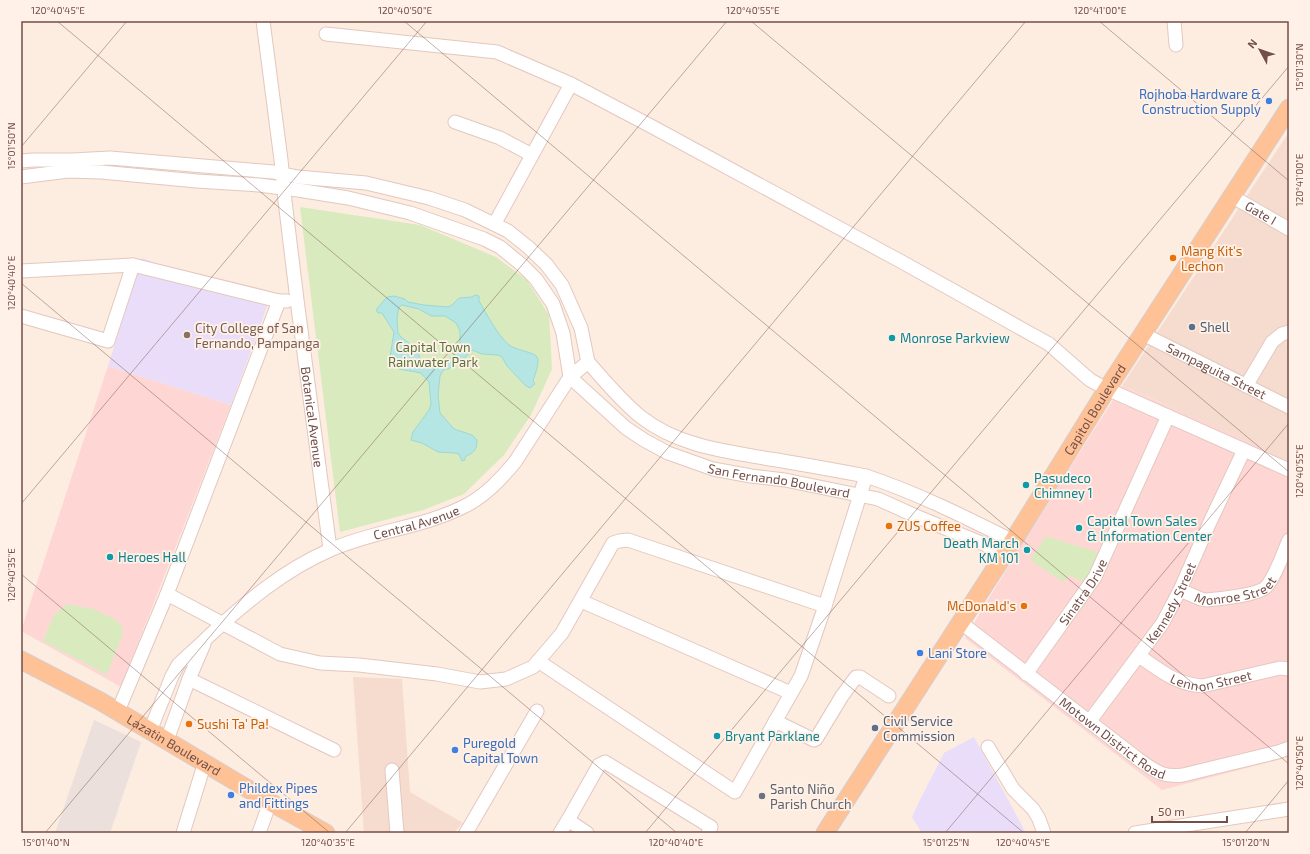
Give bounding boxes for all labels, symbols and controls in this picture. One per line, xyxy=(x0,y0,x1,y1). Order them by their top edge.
text: 120°40'45"E xyxy=(31,4,85,16)
text: 120°40'50"E xyxy=(378,4,432,16)
text: 120°40'55"E xyxy=(726,4,780,16)
text: 120°41'00"E xyxy=(1074,4,1127,16)
north arrow xyxy=(1240,30,1280,70)
text: N xyxy=(1244,36,1260,50)
text: 15°01'30"N xyxy=(1293,43,1305,91)
place label: Rojhoba Hardware & Construction Supply xyxy=(1139,86,1261,117)
marker: Rojhoba Hardware & Construction Supply xyxy=(1264,96,1274,106)
text: 15°01'50"N xyxy=(5,122,17,170)
text: 120°41'00"E xyxy=(1293,153,1305,206)
street label: Gate I xyxy=(1242,198,1279,228)
place label: Mang Kit's Lechon xyxy=(1181,243,1242,274)
marker: Mang Kit's Lechon xyxy=(1168,253,1178,263)
text: 120°40'40"E xyxy=(5,255,17,310)
place label: Shell xyxy=(1200,319,1230,335)
place label: City College of San Fernando, Pampanga xyxy=(195,320,320,351)
marker: Shell xyxy=(1187,322,1197,332)
marker: City College of San Fernando, Pampanga xyxy=(182,330,192,340)
place label: Monrose Parkview xyxy=(900,330,1010,346)
marker: Monrose Parkview xyxy=(887,333,897,343)
park label: Capital Town Rainwater Park xyxy=(388,339,478,370)
street label: Sampaguita Street xyxy=(1164,339,1269,402)
street label: Capitol Boulevard xyxy=(1060,361,1129,458)
street label: Botanical Avenue xyxy=(298,366,327,468)
text: 120°40'55"E xyxy=(1293,444,1305,498)
street label: San Fernando Boulevard xyxy=(705,460,851,501)
place label: Pasudeco Chimney 1 xyxy=(1034,470,1093,501)
marker: Pasudeco Chimney 1 xyxy=(1021,480,1031,490)
street label: Central Avenue xyxy=(372,502,462,543)
place label: Capital Town Sales & Information Center xyxy=(1087,513,1212,544)
place label: ZUS Coffee xyxy=(897,518,961,534)
marker: ZUS Coffee xyxy=(884,521,894,531)
marker: Capital Town Sales & Information Center xyxy=(1074,523,1084,533)
place label: Death March KM 101 xyxy=(943,535,1019,566)
marker: Death March KM 101 xyxy=(1022,545,1032,555)
text: 120°40'35"E xyxy=(5,548,17,602)
place label: Heroes Hall xyxy=(118,549,186,565)
marker: Heroes Hall xyxy=(105,552,115,562)
street label: Sinatra Drive xyxy=(1055,556,1110,628)
street label: Kennedy Street xyxy=(1142,560,1199,646)
street label: Monroe Street xyxy=(1192,574,1279,608)
place label: McDonald's xyxy=(947,598,1016,614)
marker: McDonald's xyxy=(1019,601,1029,611)
place label: Lani Store xyxy=(928,645,987,661)
marker: Lani Store xyxy=(915,648,925,658)
street label: Lennon Street xyxy=(1168,667,1253,695)
street label: Motown District Road xyxy=(1056,694,1168,782)
street label: Lazatin Boulevard xyxy=(124,711,224,779)
place label: Civil Service Commission xyxy=(883,713,955,744)
place label: Sushi Ta' Pa! xyxy=(197,716,269,732)
marker: Sushi Ta' Pa! xyxy=(184,719,194,729)
marker: Civil Service Commission xyxy=(870,723,880,733)
place label: Bryant Parklane xyxy=(725,728,820,744)
marker: Bryant Parklane xyxy=(712,731,722,741)
place label: Puregold Capital Town xyxy=(463,735,538,766)
text: 120°40'50"E xyxy=(1293,736,1305,790)
marker: Puregold Capital Town xyxy=(450,745,460,755)
place label: Phildex Pipes and Fittings xyxy=(239,780,318,811)
place label: Santo Niño Parish Church xyxy=(770,781,852,812)
marker: Phildex Pipes and Fittings xyxy=(226,790,236,800)
marker: Santo Niño Parish Church xyxy=(757,791,767,801)
scale bar xyxy=(1152,798,1227,824)
text: 50 m xyxy=(1158,804,1185,818)
text: 15°01'40"N xyxy=(22,836,70,848)
text: 120°40'35"E xyxy=(301,836,355,848)
text: 120°40'40"E xyxy=(649,836,704,848)
text: 15°01'25"N xyxy=(923,836,969,848)
text: 120°40'45"E xyxy=(996,836,1050,848)
text: 15°01'20"N xyxy=(1222,836,1270,848)

